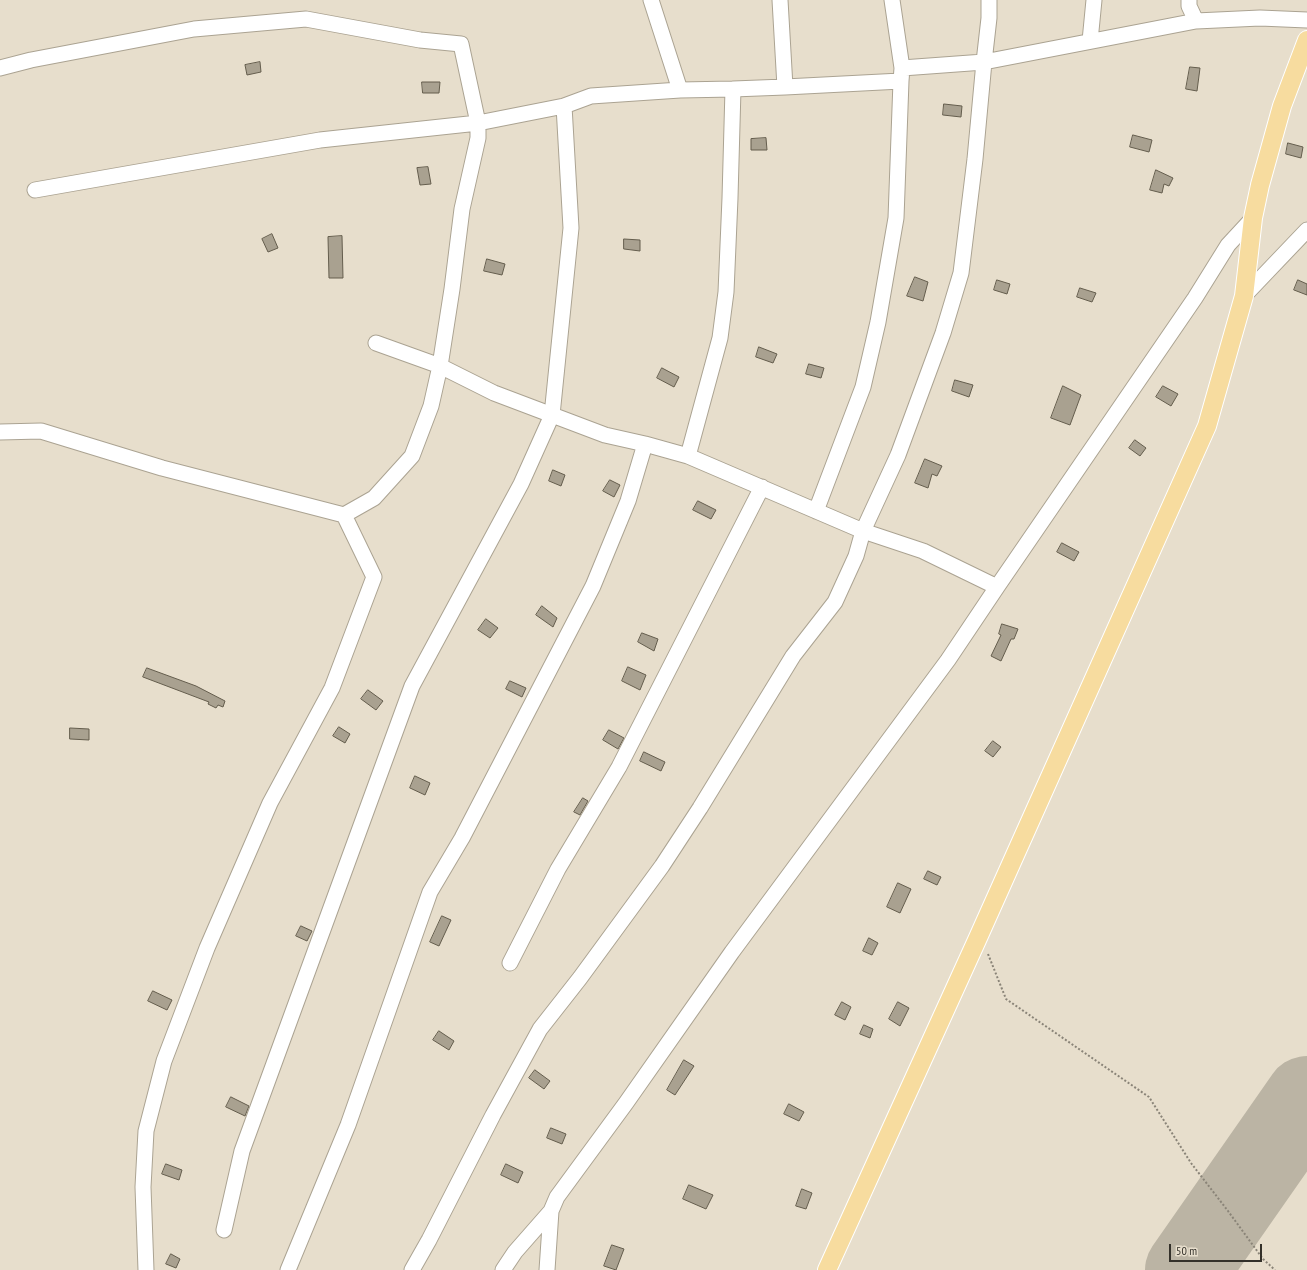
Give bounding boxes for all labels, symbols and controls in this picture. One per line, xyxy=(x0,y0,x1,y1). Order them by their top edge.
scale bar xyxy=(1171,1236,1264,1262)
text: 50 m xyxy=(1176,1243,1197,1258)

